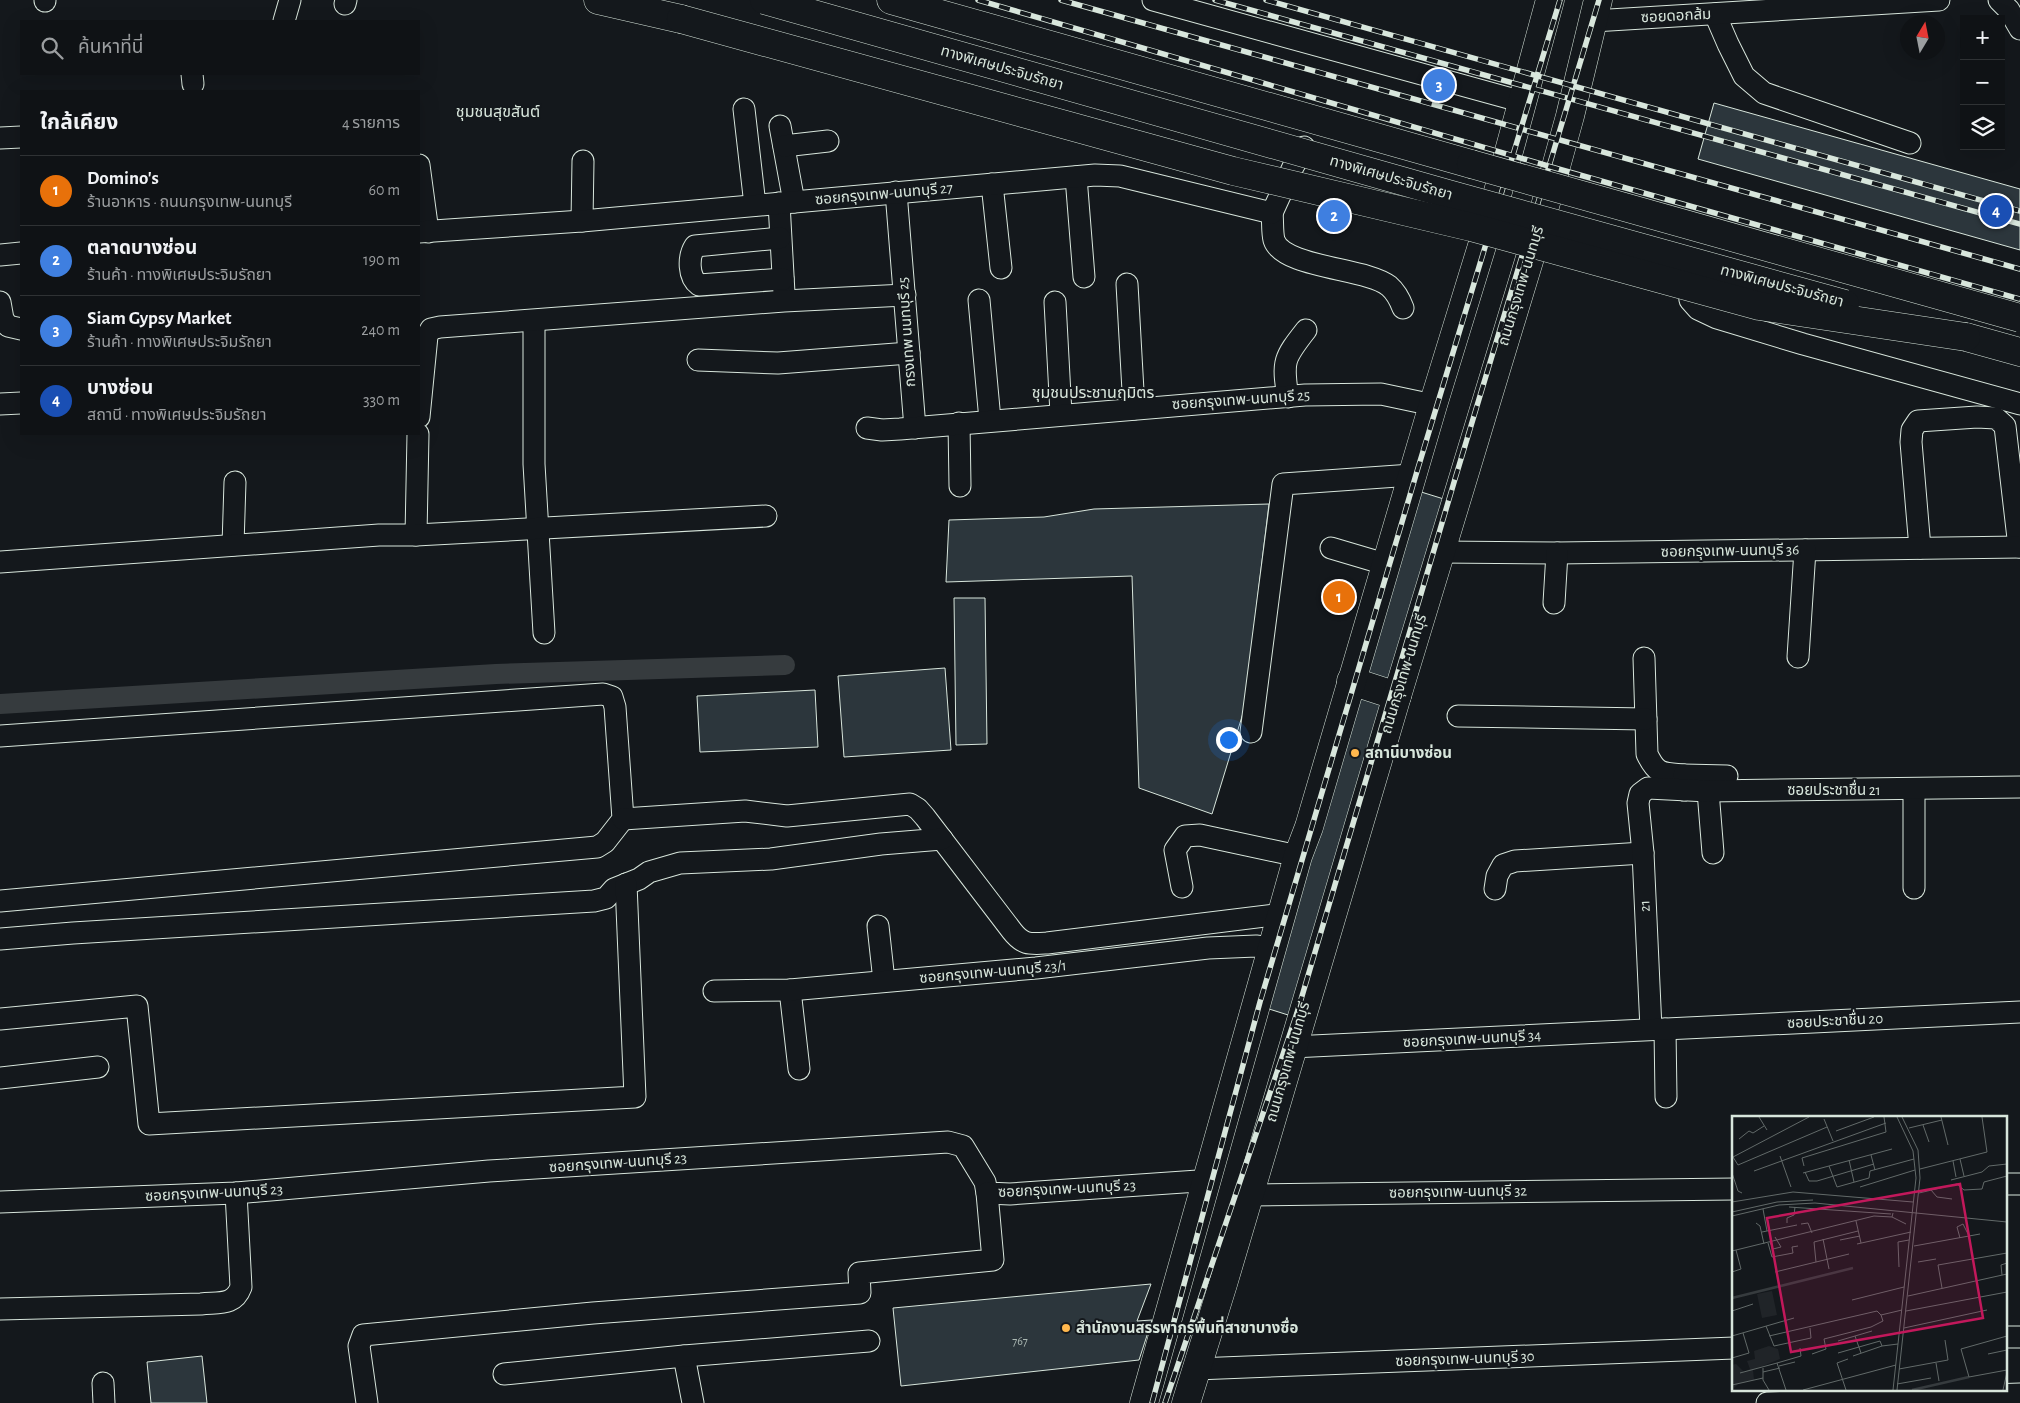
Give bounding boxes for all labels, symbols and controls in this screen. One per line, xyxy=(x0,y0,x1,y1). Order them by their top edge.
street label: ซอยดอกส้ม xyxy=(1640,6,1712,25)
north arrow xyxy=(1900,15,1945,60)
map controls xyxy=(1960,15,2005,150)
button: + xyxy=(1960,15,2005,60)
search box xyxy=(20,20,420,75)
icon: search xyxy=(38,34,66,62)
text: ค้นหาที่นี่ xyxy=(78,38,143,57)
street label: ทางพิเศษประจิมรัถยา xyxy=(939,42,1065,93)
button: − xyxy=(1960,60,2005,105)
pin: 3 xyxy=(1423,66,1455,104)
district label: ชุมชนสุขสันต์ xyxy=(456,104,540,121)
button: layers xyxy=(1960,105,2005,150)
text: ใกล้เคียง xyxy=(40,112,118,133)
text: 4 รายการ xyxy=(342,115,400,131)
street label: ทางพิเศษประจิมรัถยา xyxy=(1328,152,1454,203)
text: Domino's xyxy=(87,169,159,188)
street label: ซอยกรุงเทพ-นนทบุรี 27 xyxy=(814,180,954,208)
text: 1 xyxy=(53,182,59,198)
text: 60 m xyxy=(369,182,400,198)
pin: 4 xyxy=(1980,192,2012,230)
text: ร้านอาหาร · ถนนกรุงเทพ-นนทบุรี xyxy=(87,194,292,210)
pin: 2 xyxy=(1318,197,1350,235)
street label: ถนนกรุงเทพ-นนทบุรี xyxy=(1495,224,1547,348)
text: ตลาดบางซ่อน xyxy=(87,239,197,258)
text: 2 xyxy=(52,252,60,268)
text: 190 m xyxy=(363,252,400,268)
street label: ทางพิเศษประจิมรัถยา xyxy=(1719,261,1846,310)
text: ร้านค้า · ทางพิเศษประจิมรัถยา xyxy=(87,267,272,283)
street label: กรงเทพ นนทบุรี 25 xyxy=(895,276,919,388)
text: Siam Gypsy Market xyxy=(87,309,232,328)
text: 3 xyxy=(53,322,59,338)
text: 240 m xyxy=(361,322,400,338)
text: ร้านค้า · ทางพิเศษประจิมรัถยา xyxy=(87,334,272,350)
text: บางซ่อน xyxy=(87,379,153,398)
district label: ชุมชนประชานฤมิตร xyxy=(1032,385,1155,402)
street label: ซอยกรุงเทพ-นนทบุรี 25 xyxy=(1171,387,1311,413)
text: 4 xyxy=(52,392,60,408)
text: 330 m xyxy=(363,392,400,408)
text: สถานี · ทางพิเศษประจิมรัถยา xyxy=(87,407,267,423)
street label: ซอยกรุงเทพ-นนทบุรี 36 xyxy=(1661,541,1799,561)
pin: 1 xyxy=(1323,578,1355,616)
street label: ถนนกรุงเทพ-นนทบุรี xyxy=(1378,612,1430,736)
your location xyxy=(1216,727,1242,753)
place label: สถานีบางซ่อน xyxy=(1365,744,1452,761)
marker: สถานีบางซ่อน xyxy=(1349,747,1361,759)
street label: ซอยประชาชื่น 21 xyxy=(1787,779,1881,798)
street label: 21 xyxy=(1637,900,1653,912)
street label: ซอยกรุงเทพ-นนทบุรี 23/1 xyxy=(919,957,1067,987)
street label: ถนนกรุงเทพ-นนทบุรี xyxy=(1263,1000,1313,1124)
street label: ซอยประชาชื่น 20 xyxy=(1786,1007,1884,1031)
street label: ซอยกรุงเทพ-นนทบุรี 34 xyxy=(1402,1027,1542,1051)
inset map xyxy=(1732,1116,2008,1390)
street label: ซอยกรุงเทพ-นนทบุรี 23 xyxy=(548,1150,688,1176)
street label: ซอยกรุงเทพ-นนทบุรี 23 xyxy=(998,1177,1136,1201)
street label: ซอยกรุงเทพ-นนทบุรี 23 xyxy=(145,1181,283,1205)
street label: ซอยกรุงเทพ-นนทบุรี 32 xyxy=(1389,1182,1527,1202)
place label: สำนักงานสรรพากรพื้นที่สาขาบางซื่อ xyxy=(1076,1316,1298,1336)
marker: สำนักงานสรรพากรพื้นที่สาขาบางซื่อ xyxy=(1060,1322,1072,1334)
house number: 767 xyxy=(1012,1335,1028,1347)
street label: ซอยกรุงเทพ-นนทบุรี 30 xyxy=(1395,1348,1535,1370)

